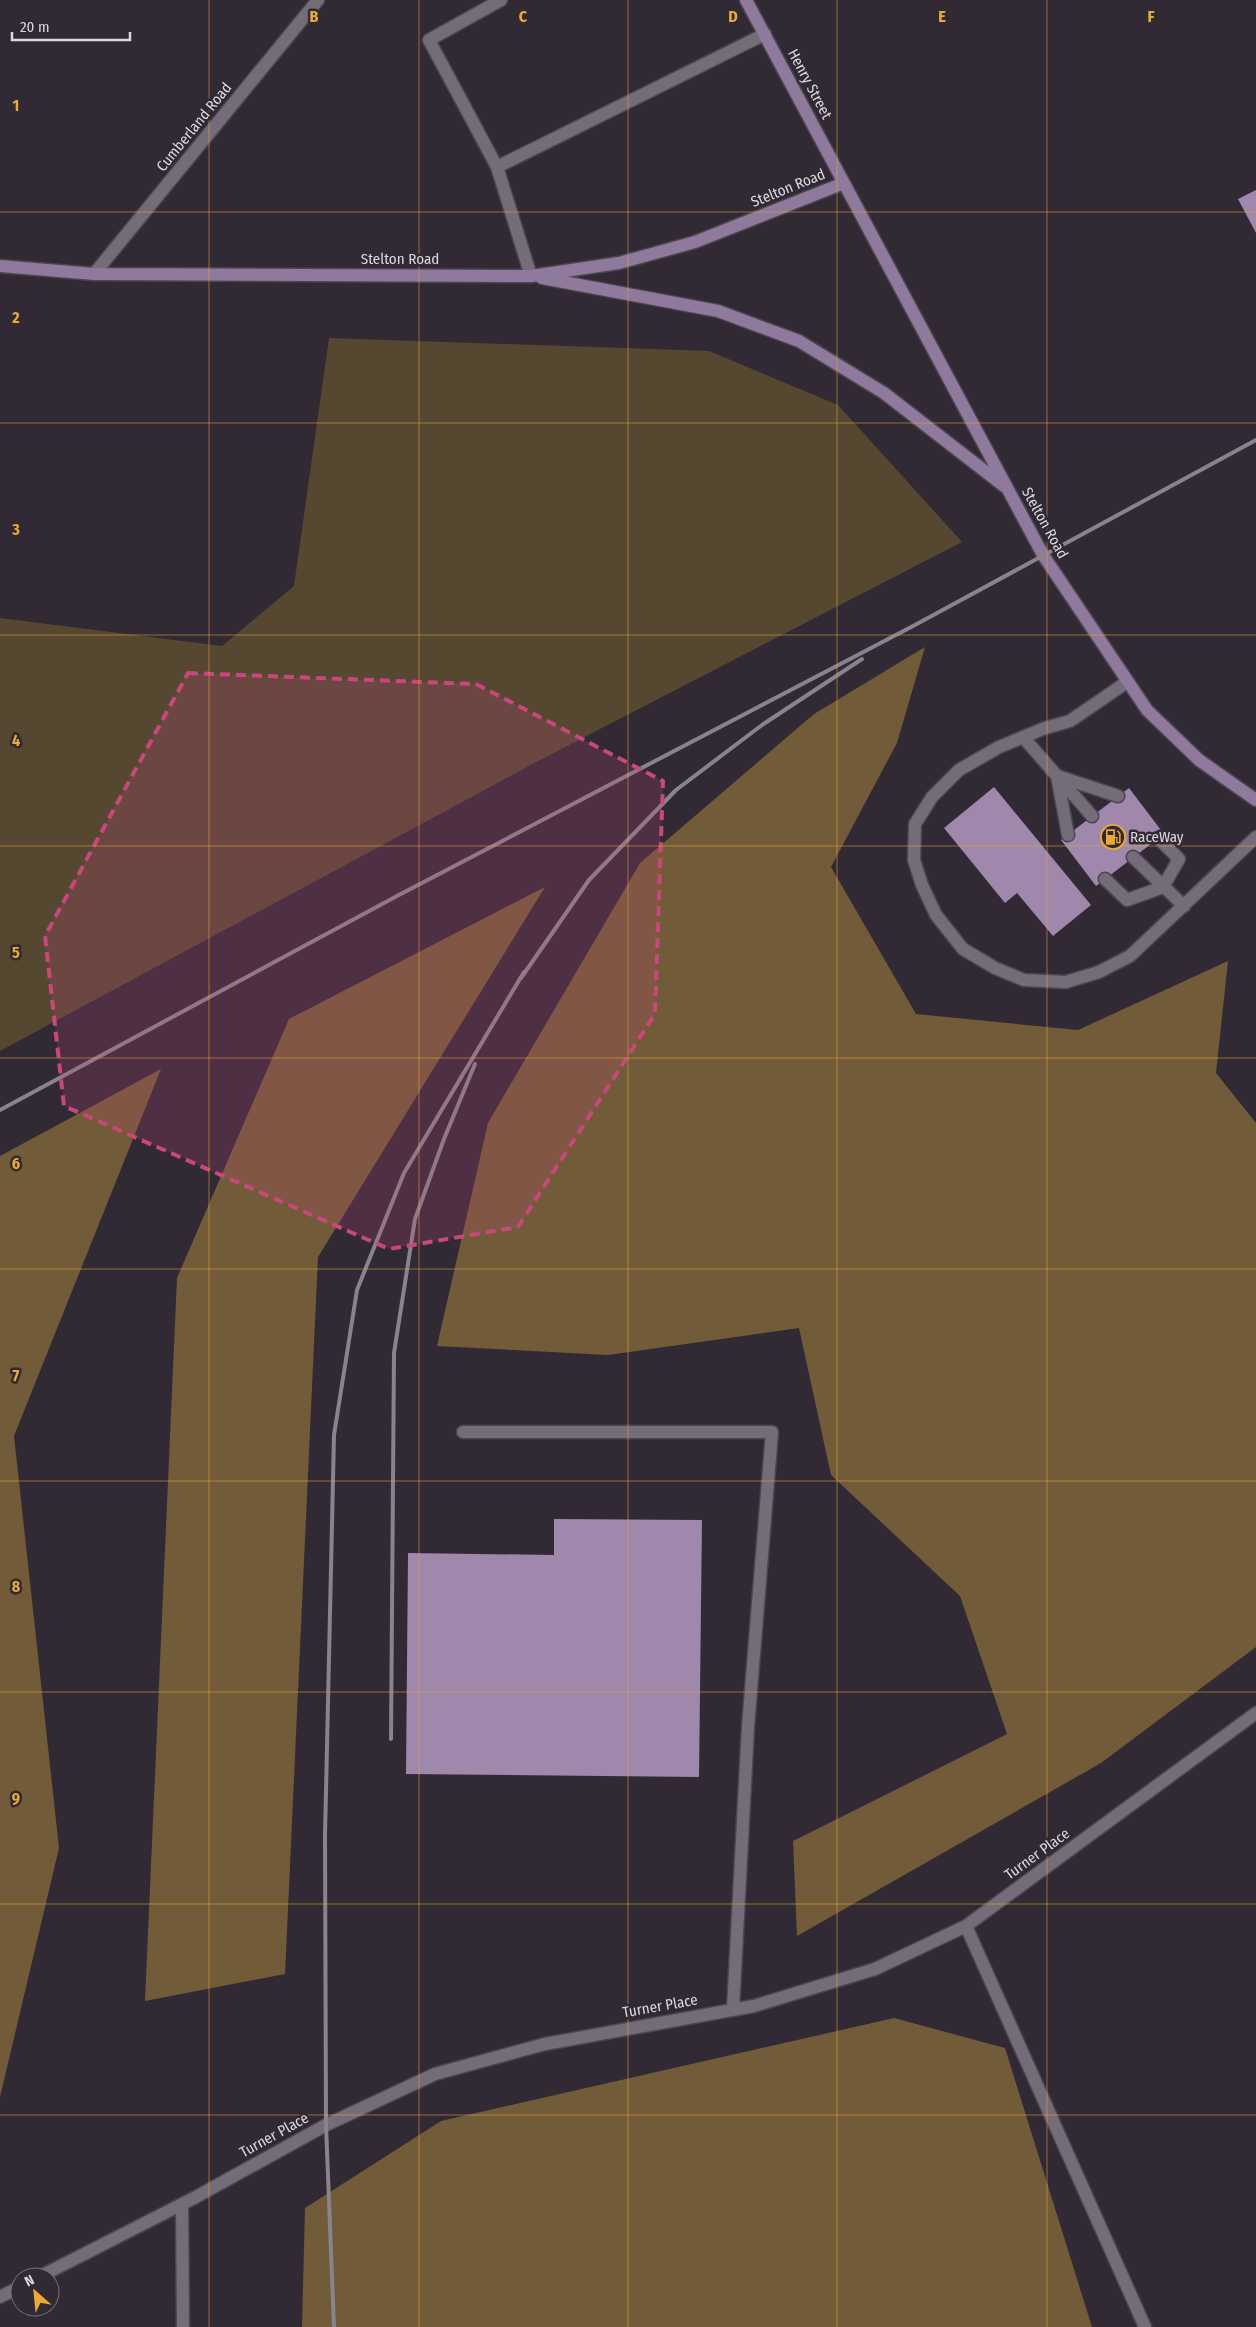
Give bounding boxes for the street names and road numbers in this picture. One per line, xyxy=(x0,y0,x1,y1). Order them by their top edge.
street label: Henry Street xyxy=(784,46,836,122)
street label: Cumberland Road xyxy=(153,79,235,175)
street label: Stelton Road xyxy=(748,165,828,211)
street label: Stelton Road xyxy=(361,250,439,268)
street label: Stelton Road xyxy=(1018,484,1072,562)
street label: Turner Place xyxy=(1001,1824,1073,1884)
street label: Turner Place xyxy=(621,1991,699,2021)
street label: Turner Place xyxy=(236,2109,312,2161)

